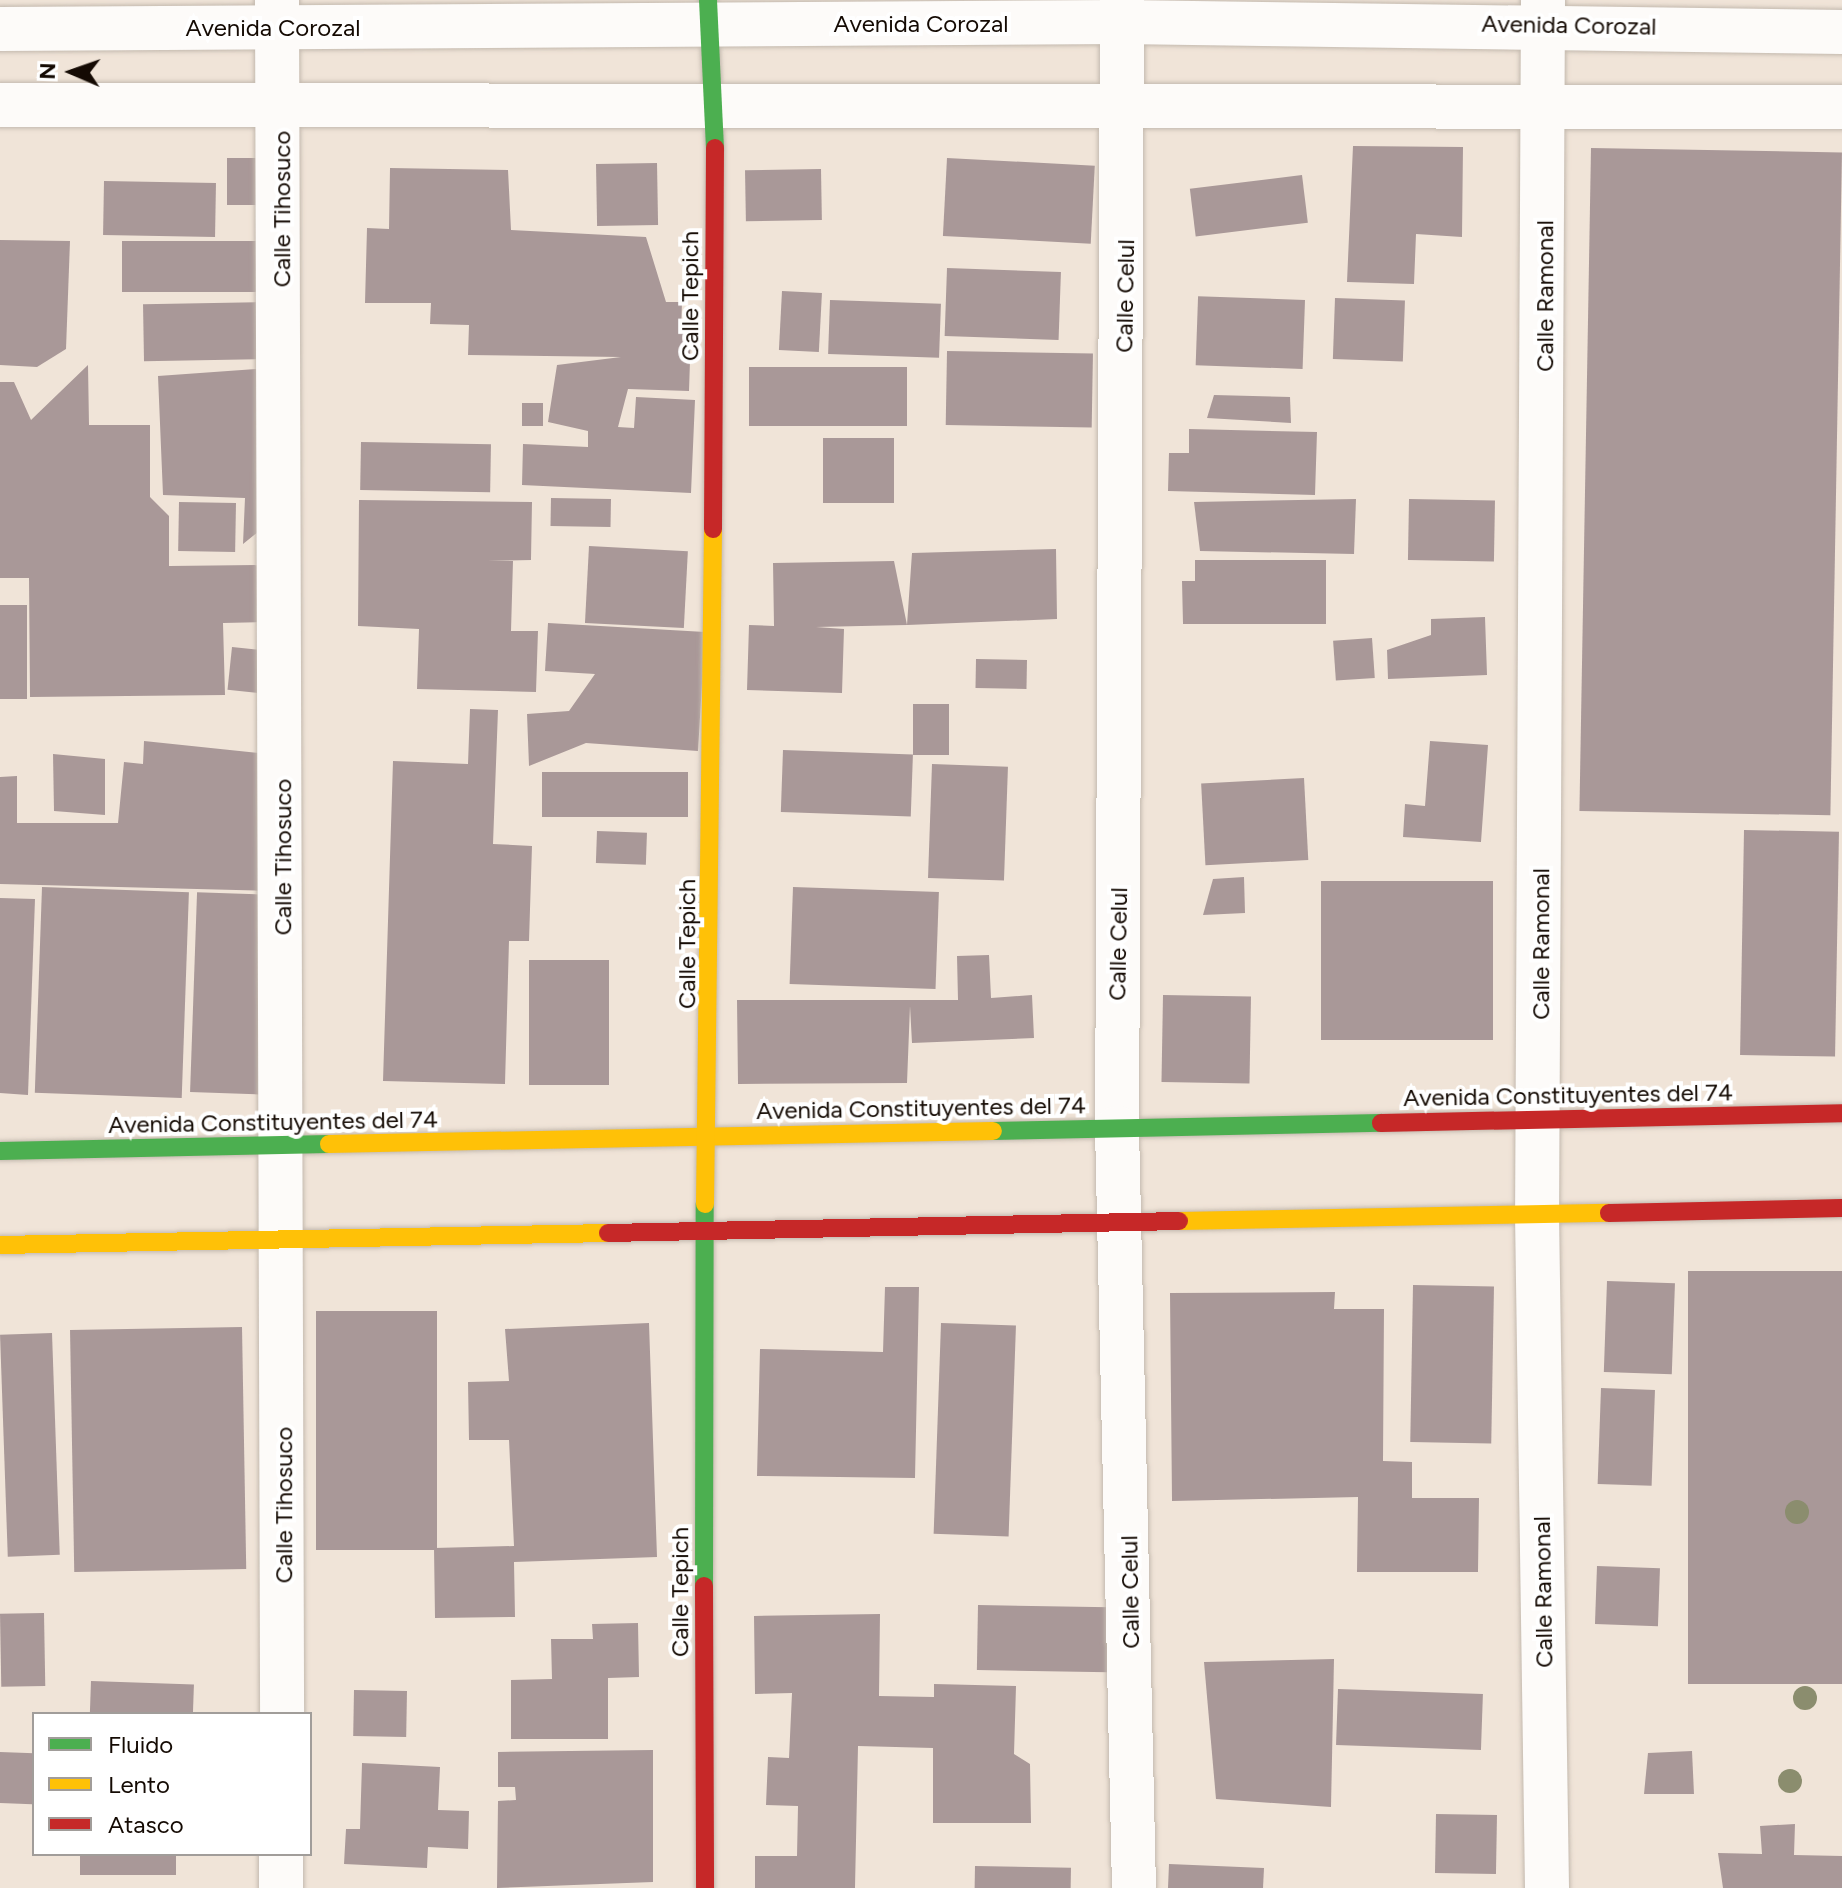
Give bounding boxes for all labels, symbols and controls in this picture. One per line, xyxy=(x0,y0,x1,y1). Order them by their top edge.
street label: Avenida Corozal xyxy=(1481,9,1657,41)
street label: Avenida Corozal xyxy=(833,10,1009,38)
street label: Avenida Corozal xyxy=(185,14,361,42)
north arrow xyxy=(32,32,112,112)
text: N xyxy=(34,62,61,80)
street label: Calle Tihosuco xyxy=(268,131,296,287)
street label: Calle Ramonal xyxy=(1531,220,1559,372)
street label: Calle Tepich xyxy=(676,231,704,361)
street label: Calle Celul xyxy=(1110,239,1140,353)
street label: Calle Tihosuco xyxy=(269,779,297,935)
street label: Calle Ramonal xyxy=(1527,868,1555,1020)
street label: Calle Tepich xyxy=(673,879,701,1009)
street label: Calle Celul xyxy=(1103,887,1133,1001)
street label: Avenida Constituyentes del 74 xyxy=(1403,1078,1733,1112)
street label: Avenida Constituyentes del 74 xyxy=(756,1091,1086,1125)
street label: Avenida Constituyentes del 74 xyxy=(108,1105,438,1139)
street label: Calle Tihosuco xyxy=(270,1427,298,1583)
street label: Calle Ramonal xyxy=(1527,1516,1559,1668)
street label: Calle Tepich xyxy=(666,1527,694,1657)
street label: Calle Celul xyxy=(1115,1535,1145,1649)
legend xyxy=(32,1712,312,1856)
text: Fluido xyxy=(108,1730,173,1759)
text: Lento xyxy=(108,1770,170,1799)
text: Atasco xyxy=(108,1810,184,1839)

